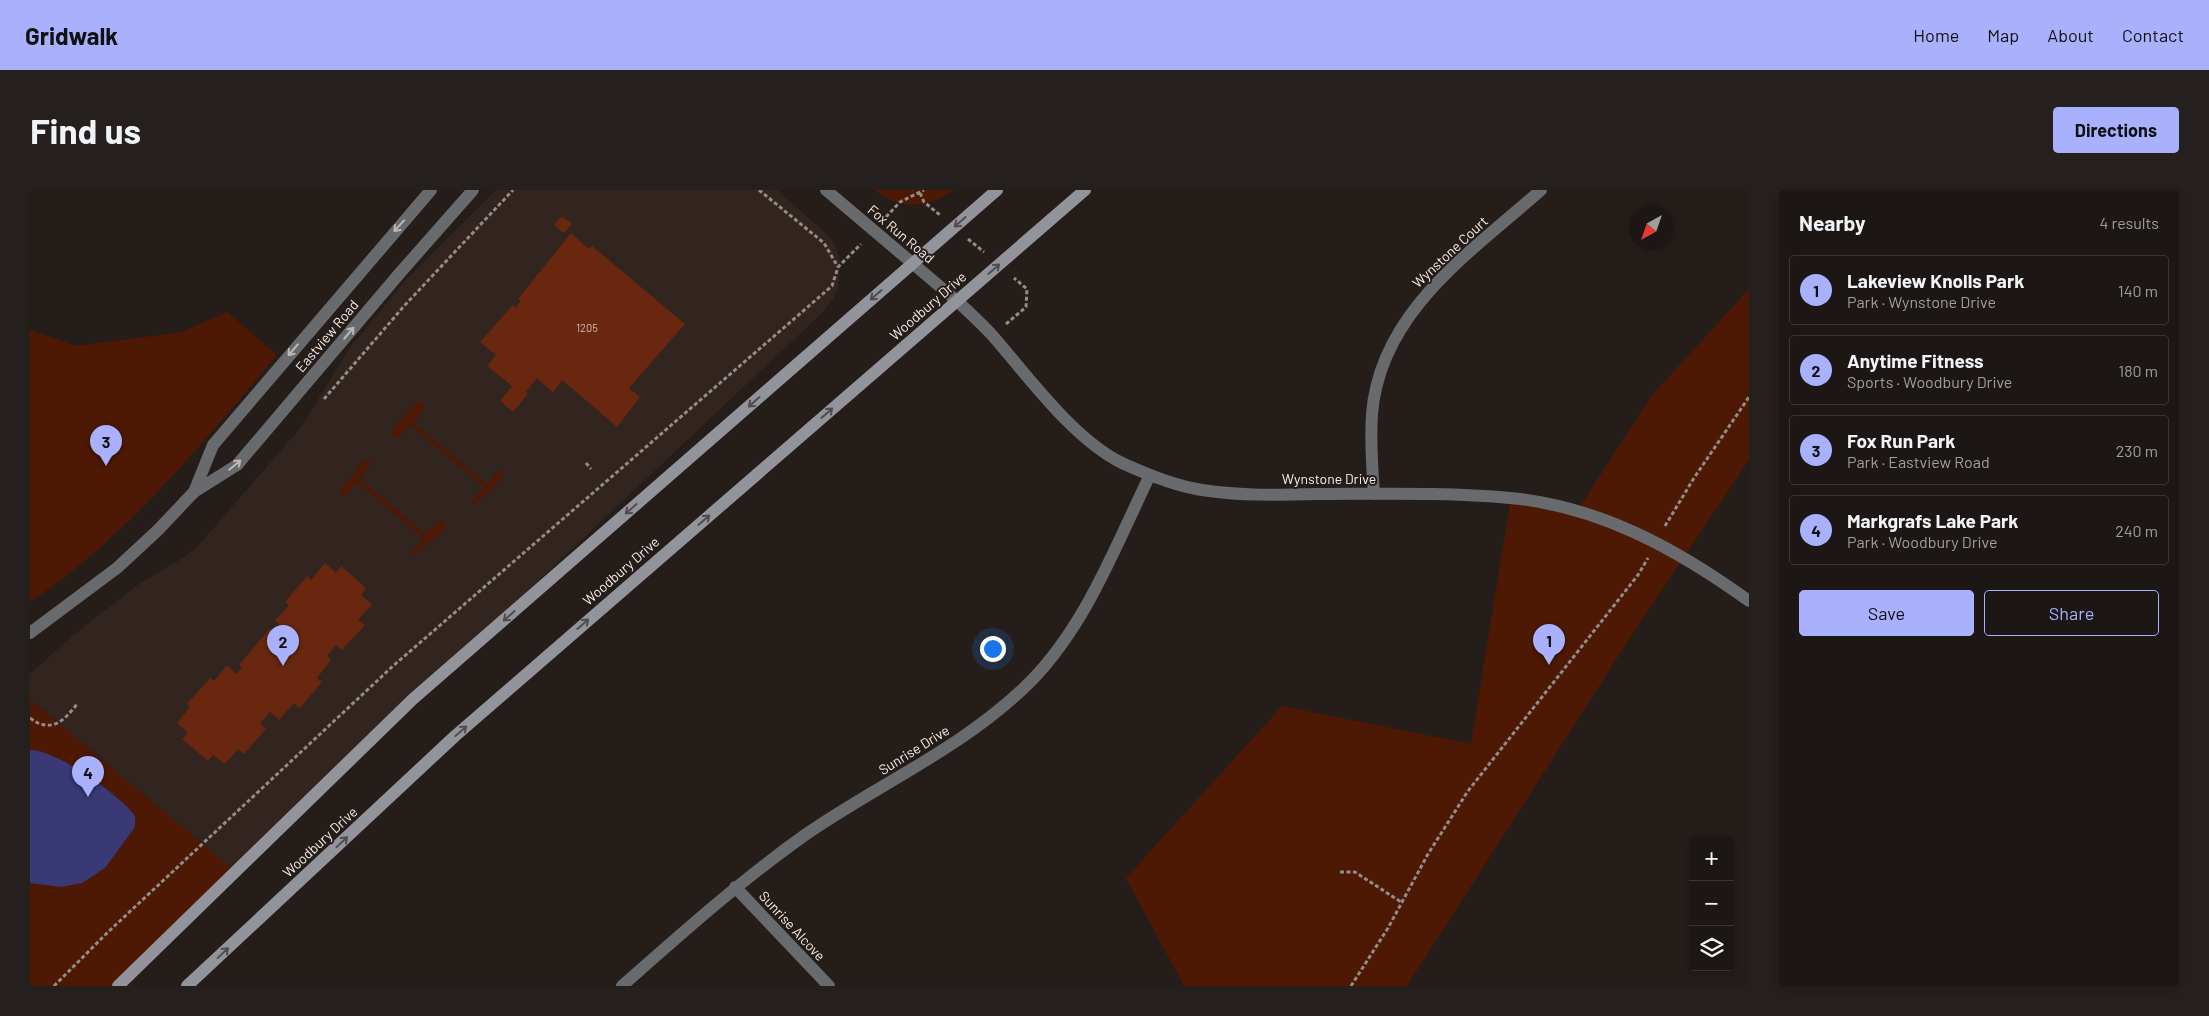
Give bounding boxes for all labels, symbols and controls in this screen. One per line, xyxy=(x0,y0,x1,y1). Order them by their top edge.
text: Gridwalk xyxy=(25,21,118,50)
text: Home xyxy=(1913,24,1959,46)
text: Map xyxy=(1987,24,2019,46)
text: About xyxy=(2047,24,2094,46)
text: Contact xyxy=(2122,24,2184,46)
button: Directions xyxy=(2053,107,2179,153)
text: Find us xyxy=(30,109,141,151)
street label: Fox Run Road xyxy=(865,201,938,266)
north arrow xyxy=(1629,205,1674,250)
text: Nearby xyxy=(1799,210,1865,235)
street label: Wynstone Court xyxy=(1408,212,1491,291)
text: 4 results xyxy=(2099,213,2159,232)
one-way arrow xyxy=(954,216,967,228)
one-way arrow xyxy=(393,220,405,233)
one-way arrow xyxy=(987,264,1000,275)
street label: Woodbury Drive xyxy=(886,268,969,343)
text: Lakeview Knolls Park xyxy=(1847,269,2024,292)
text: 1 xyxy=(1813,281,1819,300)
text: 140 m xyxy=(2118,281,2158,300)
one-way arrow xyxy=(870,290,883,301)
text: Park · Wynstone Drive xyxy=(1847,292,1996,311)
street label: Eastview Road xyxy=(292,296,362,375)
house number: 1205 xyxy=(576,321,598,334)
one-way arrow xyxy=(343,327,354,340)
one-way arrow xyxy=(288,343,299,356)
text: Anytime Fitness xyxy=(1847,349,1984,372)
text: 2 xyxy=(1812,361,1820,380)
text: 180 m xyxy=(2119,361,2158,380)
text: Sports · Woodbury Drive xyxy=(1847,372,2012,391)
one-way arrow xyxy=(747,396,760,408)
one-way arrow xyxy=(820,408,833,419)
pin: 3 xyxy=(90,425,122,466)
text: Fox Run Park xyxy=(1847,429,1955,452)
text: 3 xyxy=(1812,441,1820,460)
text: 230 m xyxy=(2116,441,2158,460)
text: Park · Eastview Road xyxy=(1847,452,1990,471)
one-way arrow xyxy=(228,459,241,470)
street label: Wynstone Drive xyxy=(1282,470,1376,487)
one-way arrow xyxy=(625,503,638,515)
text: Markgrafs Lake Park xyxy=(1847,509,2018,532)
one-way arrow xyxy=(697,514,710,525)
text: 4 xyxy=(1811,521,1821,540)
text: 240 m xyxy=(2115,521,2158,540)
text: Park · Woodbury Drive xyxy=(1847,532,1997,551)
street label: Woodbury Drive xyxy=(579,533,662,608)
button: Save xyxy=(1799,590,1974,636)
button: Share xyxy=(1984,590,2159,636)
one-way arrow xyxy=(502,610,515,621)
one-way arrow xyxy=(576,619,589,630)
pin: 1 xyxy=(1533,624,1565,665)
pin: 2 xyxy=(267,625,299,666)
your location xyxy=(980,636,1006,662)
street label: Sunrise Drive xyxy=(875,721,952,778)
one-way arrow xyxy=(454,725,467,737)
pin: 4 xyxy=(72,756,104,797)
street label: Woodbury Drive xyxy=(279,803,360,880)
one-way arrow xyxy=(336,836,348,848)
map controls xyxy=(1689,836,1734,971)
button: + xyxy=(1689,836,1734,881)
button: − xyxy=(1689,881,1734,926)
street label: Sunrise Alcove xyxy=(756,887,829,964)
button: layers xyxy=(1689,926,1734,971)
one-way arrow xyxy=(216,947,229,959)

